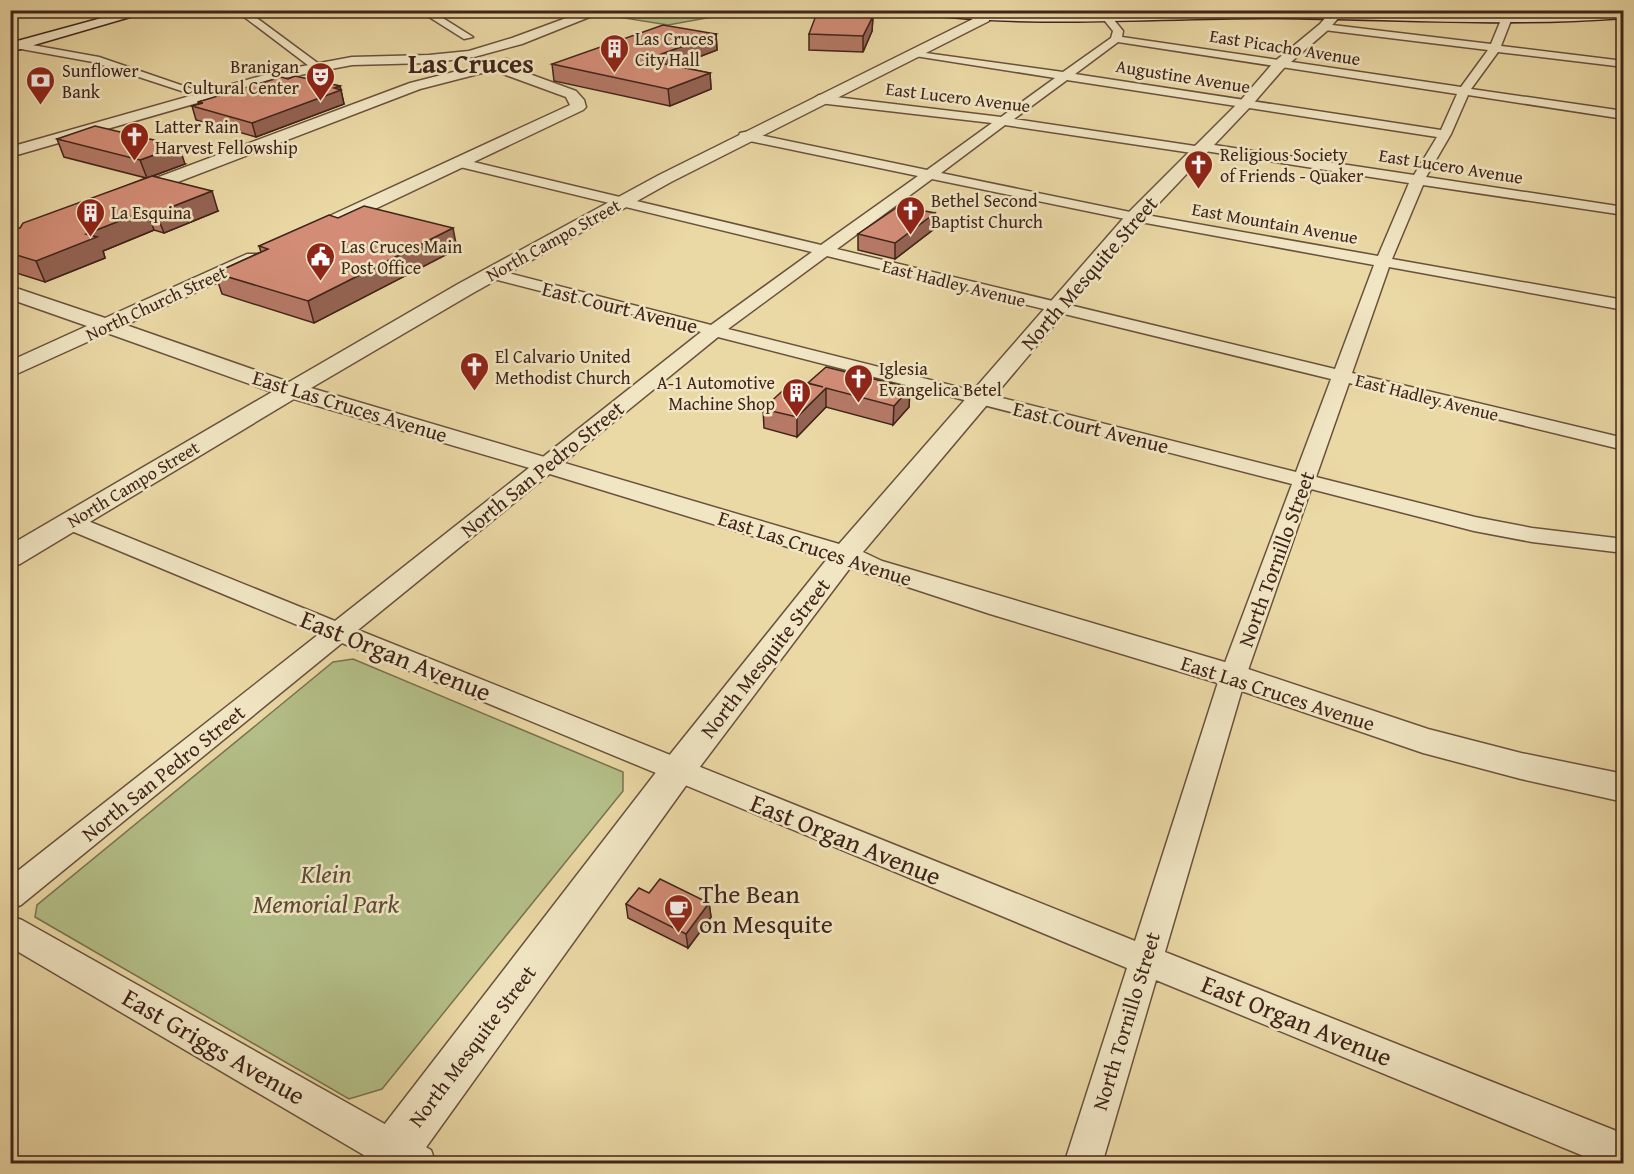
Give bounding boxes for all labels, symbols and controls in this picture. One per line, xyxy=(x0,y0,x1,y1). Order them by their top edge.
street label: East Picacho Avenue xyxy=(1208,22,1362,72)
place label: Las Cruces City Hall xyxy=(635,25,714,73)
building icon: Las Cruces City Hall xyxy=(598,32,630,74)
district label: Las Cruces xyxy=(408,43,534,83)
street label: Augustine Avenue xyxy=(1114,52,1252,100)
place label: Branigan Cultural Center xyxy=(183,53,300,101)
place label: Sunflower Bank xyxy=(62,57,139,105)
theatre icon: Branigan Cultural Center xyxy=(304,60,336,102)
bank icon: Sunflower Bank xyxy=(25,64,57,106)
street label: East Lucero Avenue xyxy=(884,75,1032,119)
place label: Latter Rain Harvest Fellowship xyxy=(155,113,298,161)
church icon: Latter Rain Harvest Fellowship xyxy=(118,120,150,162)
place label: Religious Society of Friends - Quaker xyxy=(1220,141,1364,189)
street label: East Lucero Avenue xyxy=(1377,141,1525,191)
church icon: Religious Society of Friends - Quaker xyxy=(1183,148,1215,190)
place label: Bethel Second Baptist Church xyxy=(931,187,1043,235)
street label: North Mesquite Street xyxy=(1013,189,1165,357)
street label: North Campo Street xyxy=(481,191,626,288)
church icon: Bethel Second Baptist Church xyxy=(894,194,926,236)
street label: East Mountain Avenue xyxy=(1190,195,1360,251)
building icon: La Esquina xyxy=(74,196,106,238)
place label: La Esquina xyxy=(111,199,192,226)
place label: Las Cruces Main Post Office xyxy=(341,233,462,281)
public building icon: Las Cruces Main Post Office xyxy=(304,240,336,282)
street label: East Hadley Avenue xyxy=(879,252,1029,314)
street label: North Church Street xyxy=(81,258,232,348)
street label: East Court Avenue xyxy=(539,273,701,341)
place label: El Calvario United Methodist Church xyxy=(495,343,631,391)
church icon: El Calvario United Methodist Church xyxy=(458,350,490,392)
place label: Iglesia Evangelica Betel xyxy=(879,355,1002,403)
street label: East Las Cruces Avenue xyxy=(249,362,451,450)
church icon: Iglesia Evangelica Betel xyxy=(842,362,874,404)
street label: East Hadley Avenue xyxy=(1352,366,1502,428)
place label: A-1 Automotive Machine Shop xyxy=(657,369,775,417)
building icon: A-1 Automotive Machine Shop xyxy=(780,376,812,418)
street label: North San Pedro Street xyxy=(453,393,631,545)
street label: East Court Avenue xyxy=(1010,393,1172,461)
street label: North Campo Street xyxy=(62,433,205,534)
street label: North Tornillo Street xyxy=(1230,466,1322,651)
street label: East Las Cruces Avenue xyxy=(714,502,916,594)
street label: North Mesquite Street xyxy=(693,571,838,745)
street label: East Organ Avenue xyxy=(295,599,497,711)
street label: East Las Cruces Avenue xyxy=(1177,647,1379,739)
street label: North San Pedro Street xyxy=(74,697,252,849)
street label: East Organ Avenue xyxy=(745,783,947,895)
park label: Klein Memorial Park xyxy=(253,854,399,923)
place label: The Bean on Mesquite xyxy=(699,874,833,943)
cafe icon: The Bean on Mesquite xyxy=(662,892,694,934)
street label: North Tornillo Street xyxy=(1084,927,1168,1114)
street label: North Mesquite Street xyxy=(401,958,544,1133)
street label: East Organ Avenue xyxy=(1196,964,1398,1076)
street label: East Griggs Avenue xyxy=(115,978,313,1114)

